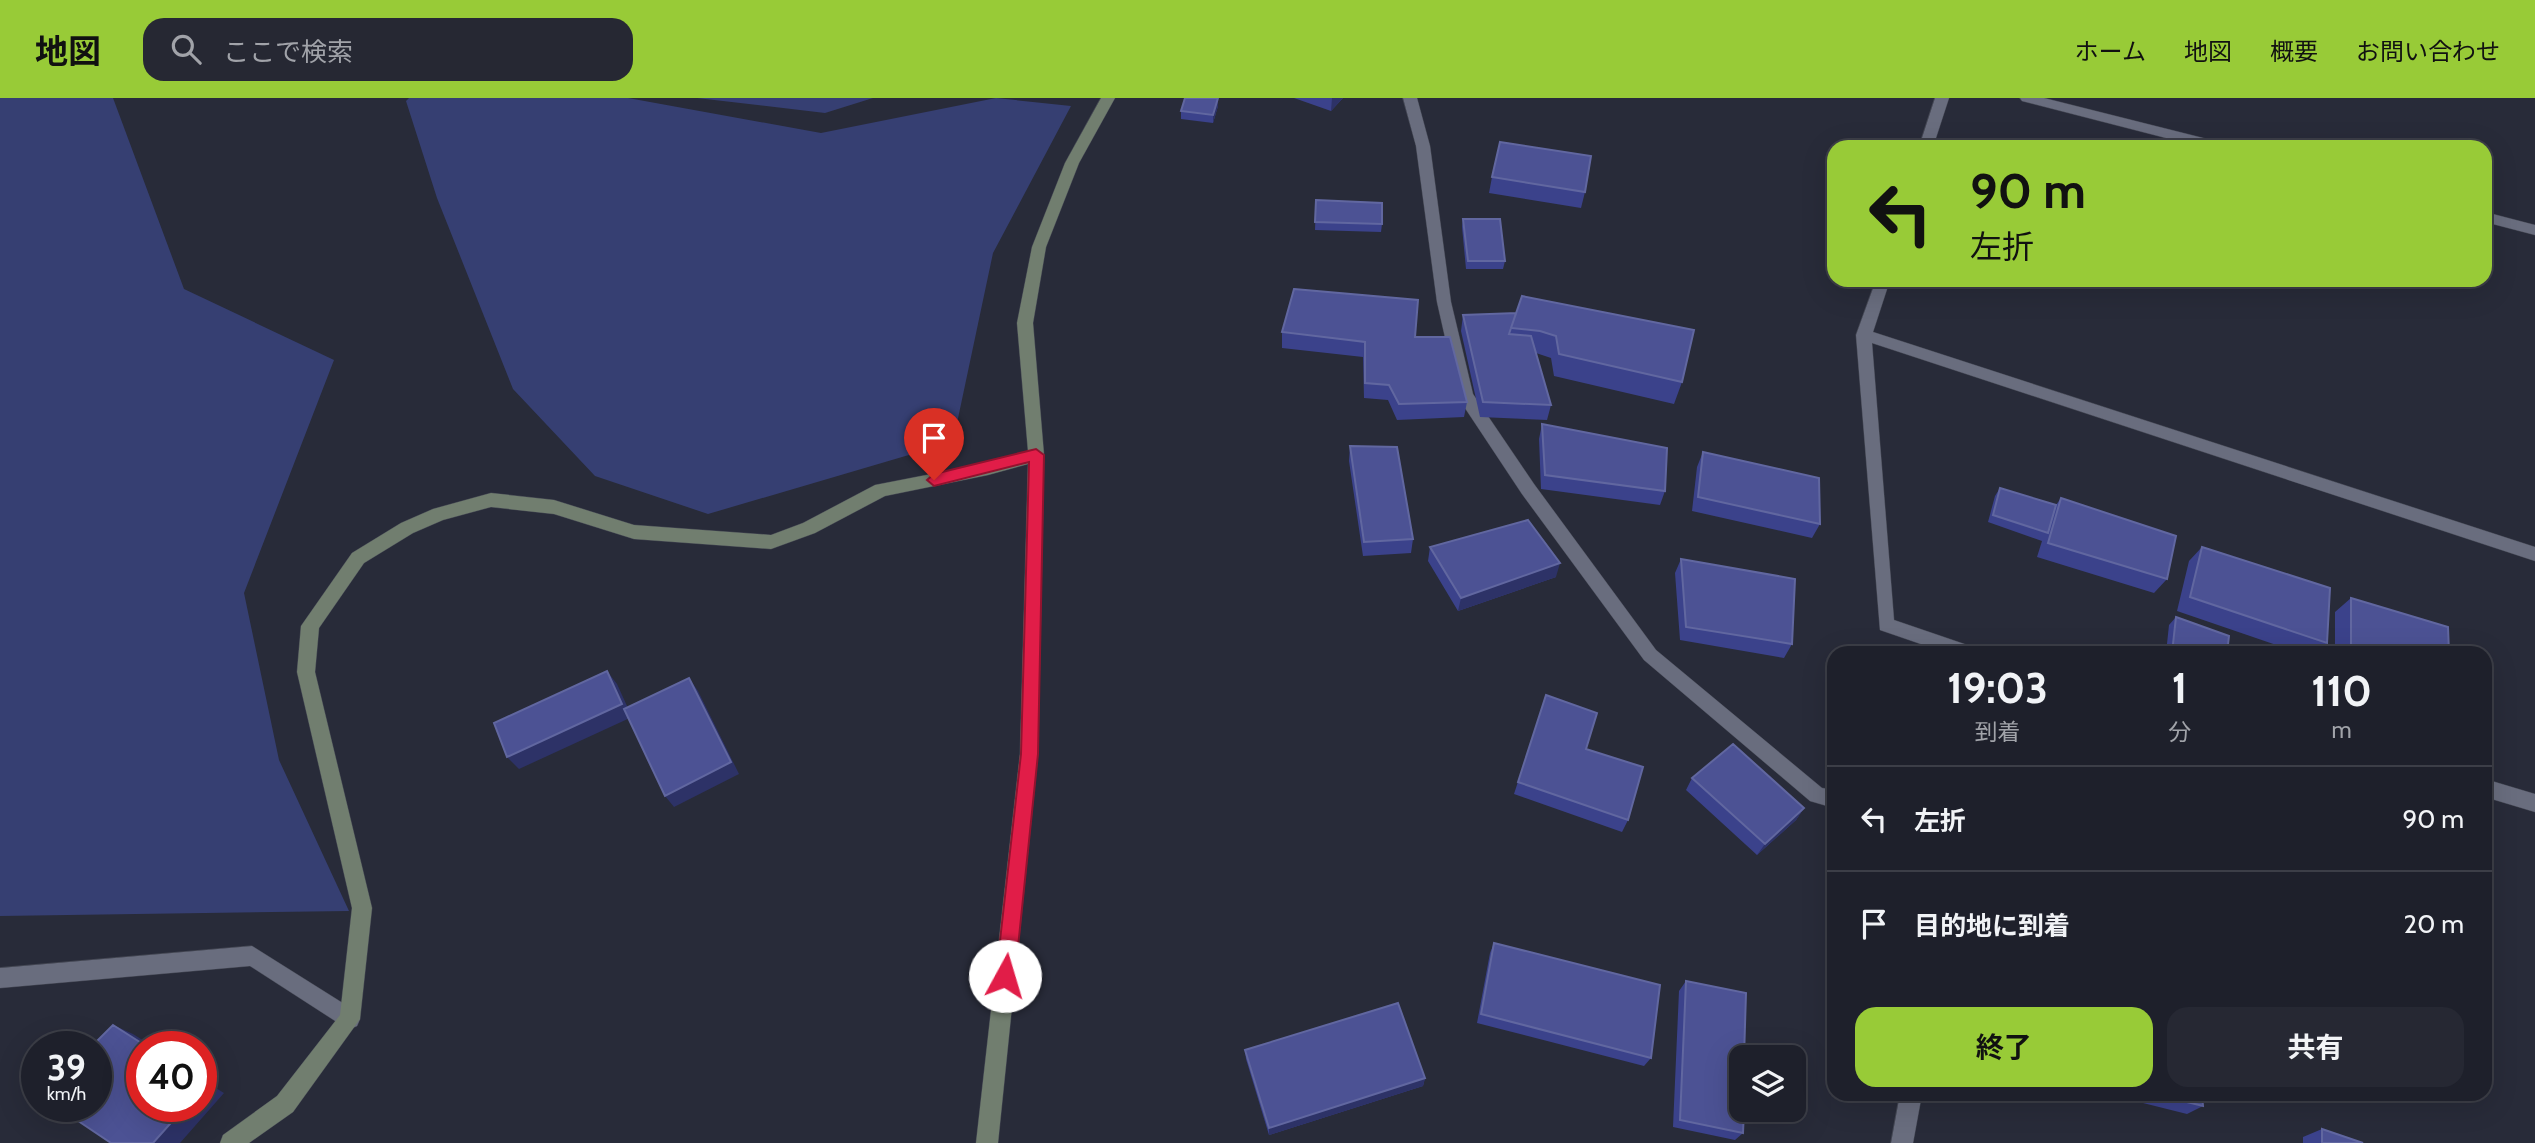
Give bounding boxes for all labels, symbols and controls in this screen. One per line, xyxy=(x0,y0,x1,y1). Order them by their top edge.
search box xyxy=(143,18,633,81)
icon: search xyxy=(167,30,205,68)
text: 地図 xyxy=(35,31,101,71)
text: ここで検索 xyxy=(223,36,353,68)
text: ホーム xyxy=(2075,37,2146,66)
text: 地図 xyxy=(2184,37,2232,66)
text: 概要 xyxy=(2270,37,2318,66)
text: お問い合わせ xyxy=(2356,37,2500,66)
text: 90 m xyxy=(1970,161,2086,220)
icon: left xyxy=(1855,168,1946,259)
text: 左折 xyxy=(1970,227,2034,266)
pin xyxy=(904,408,964,480)
icon: arrive xyxy=(915,419,953,457)
text: 19:03 xyxy=(1947,662,2048,714)
text: 1 xyxy=(2172,662,2187,714)
text: 110 xyxy=(2311,665,2372,717)
text: m xyxy=(2331,716,2352,744)
text: 到着 xyxy=(1975,718,2021,746)
text: 分 xyxy=(2168,718,2191,746)
icon: left xyxy=(1855,800,1893,838)
text: 90 m xyxy=(2402,803,2464,835)
text: 左折 xyxy=(1914,805,1966,837)
icon: arrive xyxy=(1855,905,1893,943)
text: 20 m xyxy=(2404,908,2464,940)
text: 目的地に到着 xyxy=(1914,910,2070,942)
position arrow xyxy=(968,939,1042,1013)
button: 終了 xyxy=(1855,1007,2153,1087)
button: 共有 xyxy=(2167,1007,2464,1087)
speed limit sign: 40 xyxy=(126,1031,217,1122)
map controls xyxy=(1729,1045,1806,1122)
button: layers xyxy=(1729,1045,1806,1122)
text: 39 xyxy=(47,1046,86,1089)
text: km/h xyxy=(47,1083,86,1105)

